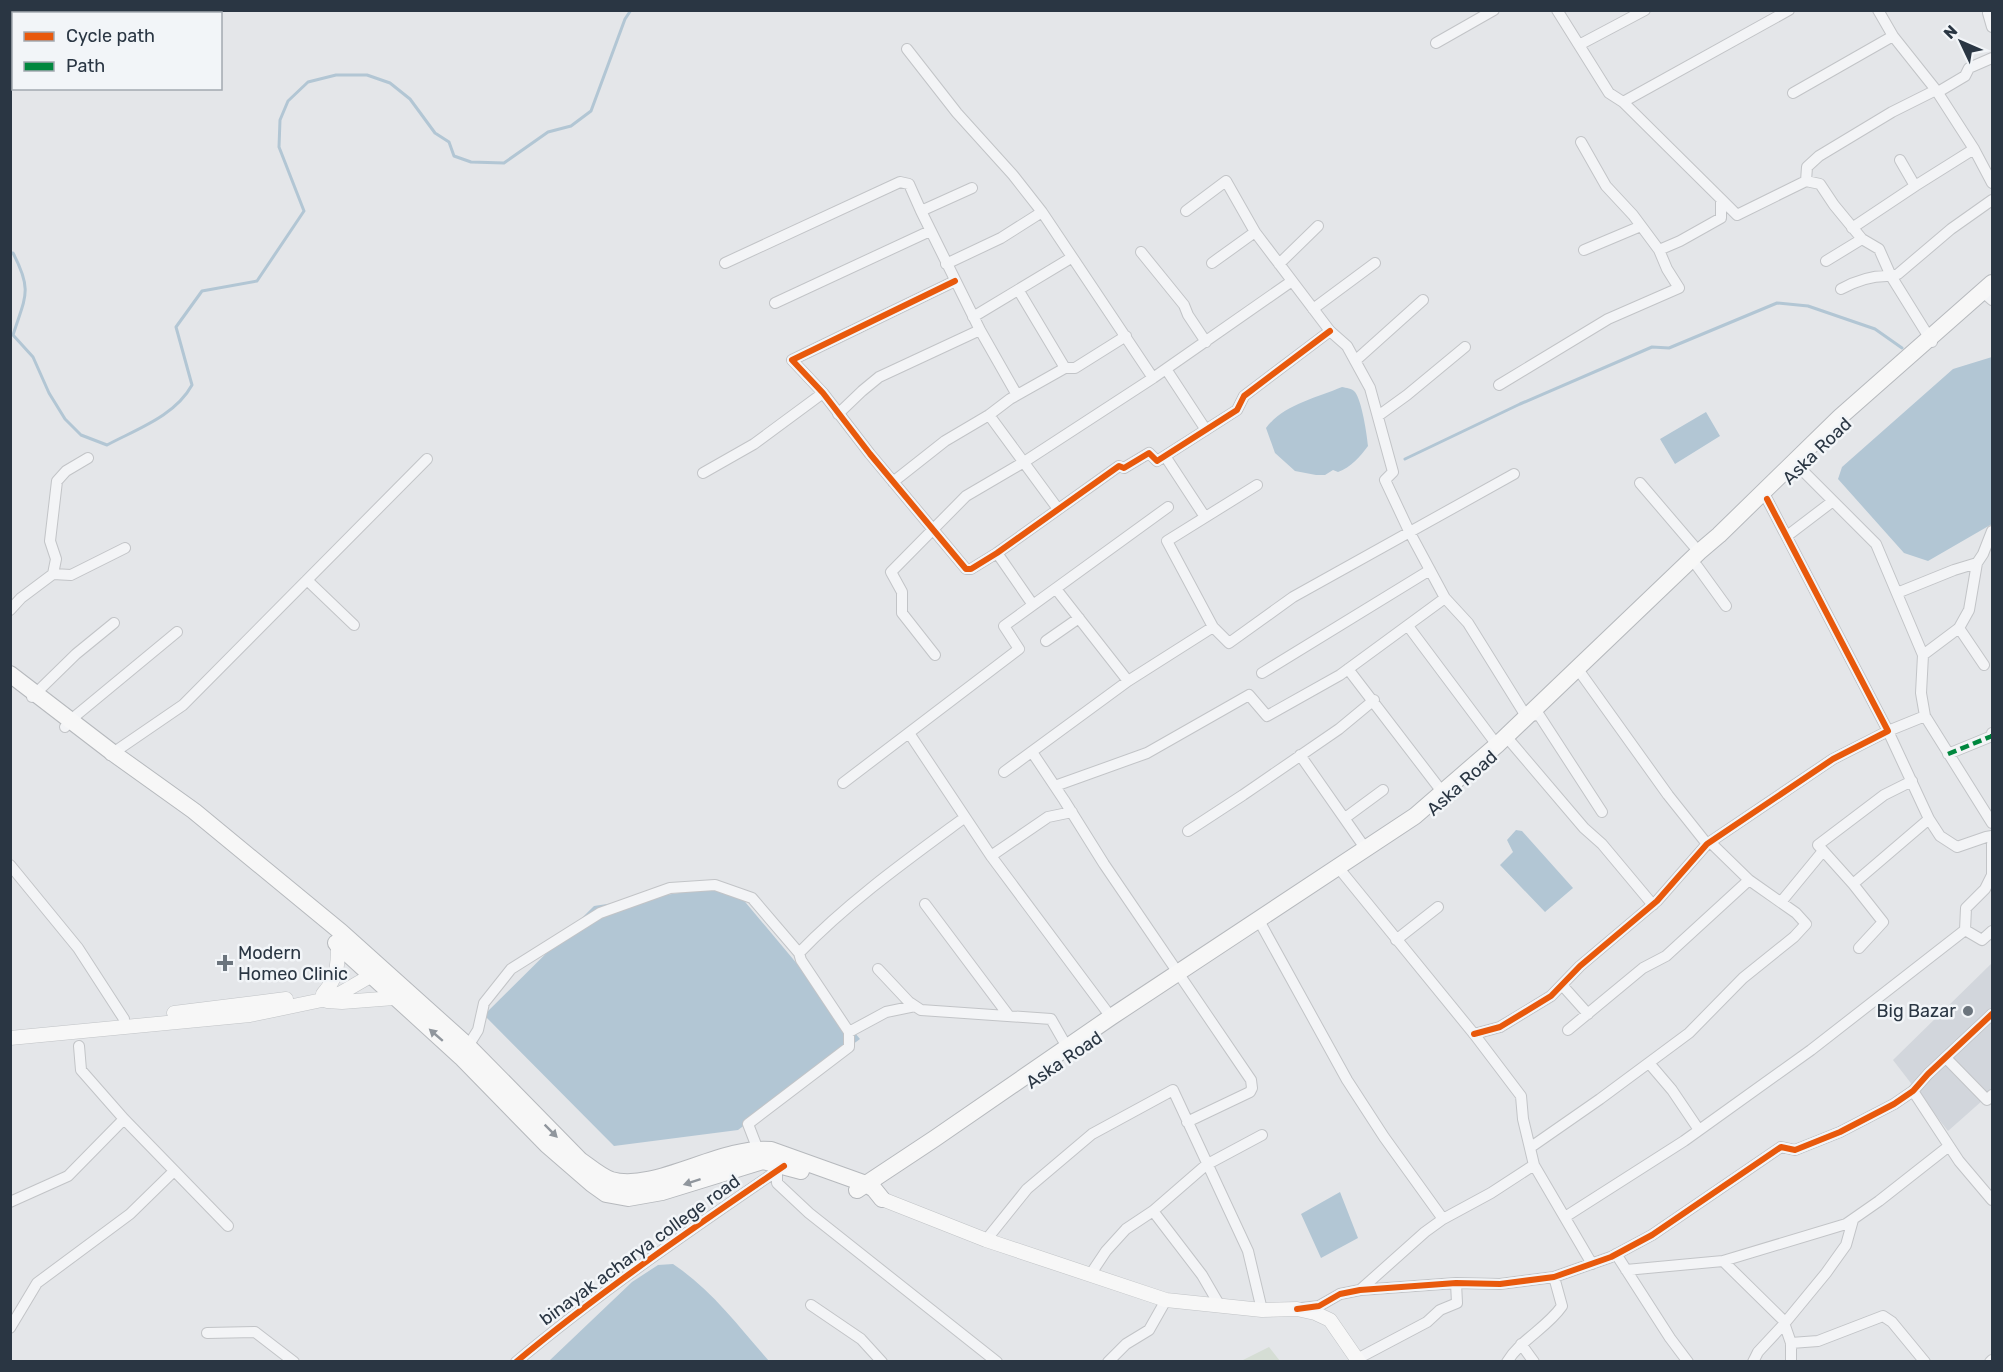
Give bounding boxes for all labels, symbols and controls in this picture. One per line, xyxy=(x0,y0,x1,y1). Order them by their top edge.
legend xyxy=(12,12,222,90)
north arrow xyxy=(1931,12,1991,72)
text: N xyxy=(1940,21,1961,43)
text: Cycle path xyxy=(66,25,155,47)
text: Path xyxy=(66,55,105,77)
street label: Aska Road xyxy=(1778,413,1856,489)
street label: Aska Road xyxy=(1422,746,1502,820)
place label: Modern Homeo Clinic xyxy=(238,942,348,985)
marker: Modern Homeo Clinic xyxy=(216,954,234,972)
place label: Big Bazar xyxy=(1877,1000,1956,1022)
marker: Big Bazar xyxy=(1961,1004,1975,1018)
street label: Aska Road xyxy=(1022,1026,1106,1094)
one-way arrow xyxy=(429,1029,444,1042)
one-way arrow xyxy=(544,1123,558,1137)
street label: binayak acharya college road xyxy=(536,1170,744,1330)
one-way arrow xyxy=(683,1178,701,1188)

